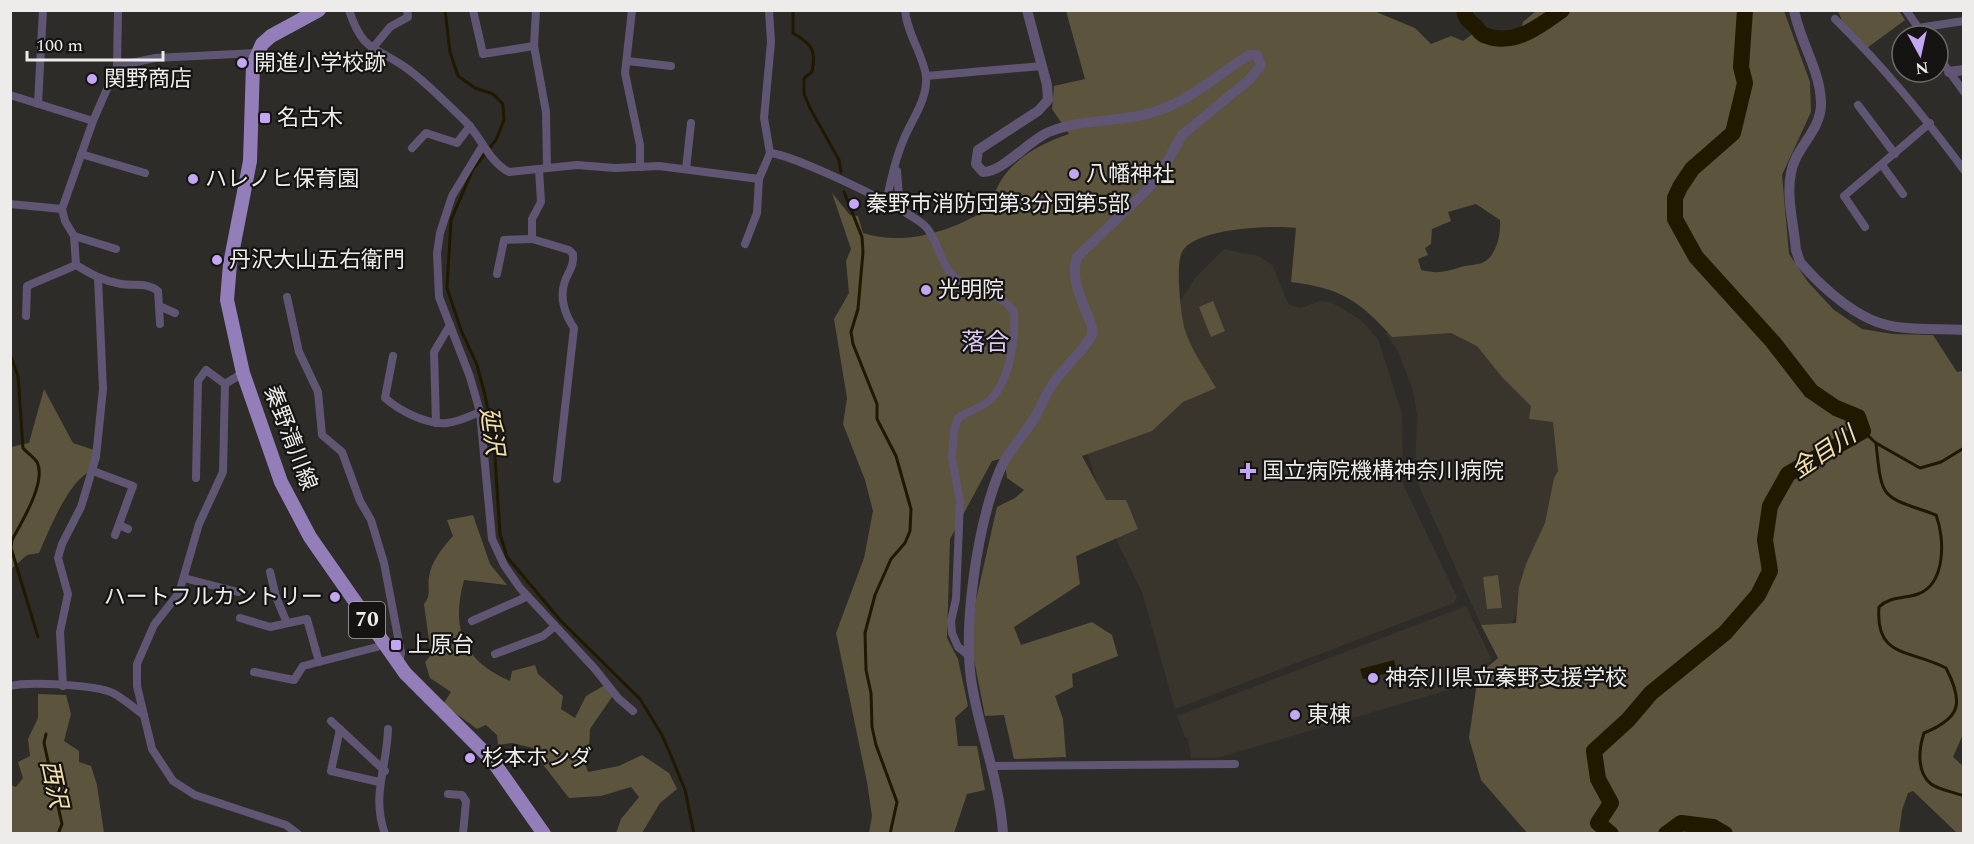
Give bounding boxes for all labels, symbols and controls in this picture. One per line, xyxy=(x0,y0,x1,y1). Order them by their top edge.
scale bar xyxy=(27,24,164,62)
north arrow xyxy=(1890,24,1950,84)
text: 100 m xyxy=(36,32,83,59)
place label: 開進小学校跡 xyxy=(254,47,386,80)
text: N xyxy=(1914,55,1930,81)
marker: 開進小学校跡 xyxy=(235,56,249,70)
place label: 関野商店 xyxy=(104,63,192,96)
marker: 関野商店 xyxy=(85,72,99,86)
place label: 名古木 xyxy=(277,102,343,135)
marker: 名古木 xyxy=(258,111,272,125)
place label: 八幡神社 xyxy=(1086,158,1174,191)
place label: ハレノヒ保育園 xyxy=(205,163,359,196)
marker: 八幡神社 xyxy=(1067,167,1081,181)
marker: ハレノヒ保育園 xyxy=(186,172,200,186)
place label: 秦野市消防団第3分団第5部 xyxy=(866,188,1130,221)
marker: 秦野市消防団第3分団第5部 xyxy=(847,197,861,211)
place label: 丹沢大山五右衛門 xyxy=(229,244,405,277)
marker: 丹沢大山五右衛門 xyxy=(210,253,224,267)
place label: 光明院 xyxy=(938,274,1004,307)
marker: 光明院 xyxy=(919,283,933,297)
district label: 落合 xyxy=(961,325,1009,361)
street label: 秦野清川線 xyxy=(255,381,325,495)
water label: 延沢 xyxy=(470,405,513,460)
water label: 金目川 xyxy=(1784,416,1866,488)
place label: 国立病院機構神奈川病院 xyxy=(1262,455,1504,488)
marker: 国立病院機構神奈川病院 xyxy=(1239,462,1257,480)
place label: ハートフルカントリー xyxy=(104,581,323,614)
marker: ハートフルカントリー xyxy=(328,590,342,604)
road number: 70 xyxy=(349,602,385,638)
place label: 上原台 xyxy=(408,629,474,662)
marker: 上原台 xyxy=(389,638,403,652)
place label: 神奈川県立秦野支援学校 xyxy=(1385,662,1627,695)
marker: 神奈川県立秦野支援学校 xyxy=(1366,671,1380,685)
place label: 東棟 xyxy=(1307,699,1351,732)
marker: 東棟 xyxy=(1288,708,1302,722)
place label: 杉本ホンダ xyxy=(482,742,592,775)
marker: 杉本ホンダ xyxy=(463,751,477,765)
water label: 西沢 xyxy=(30,757,76,814)

